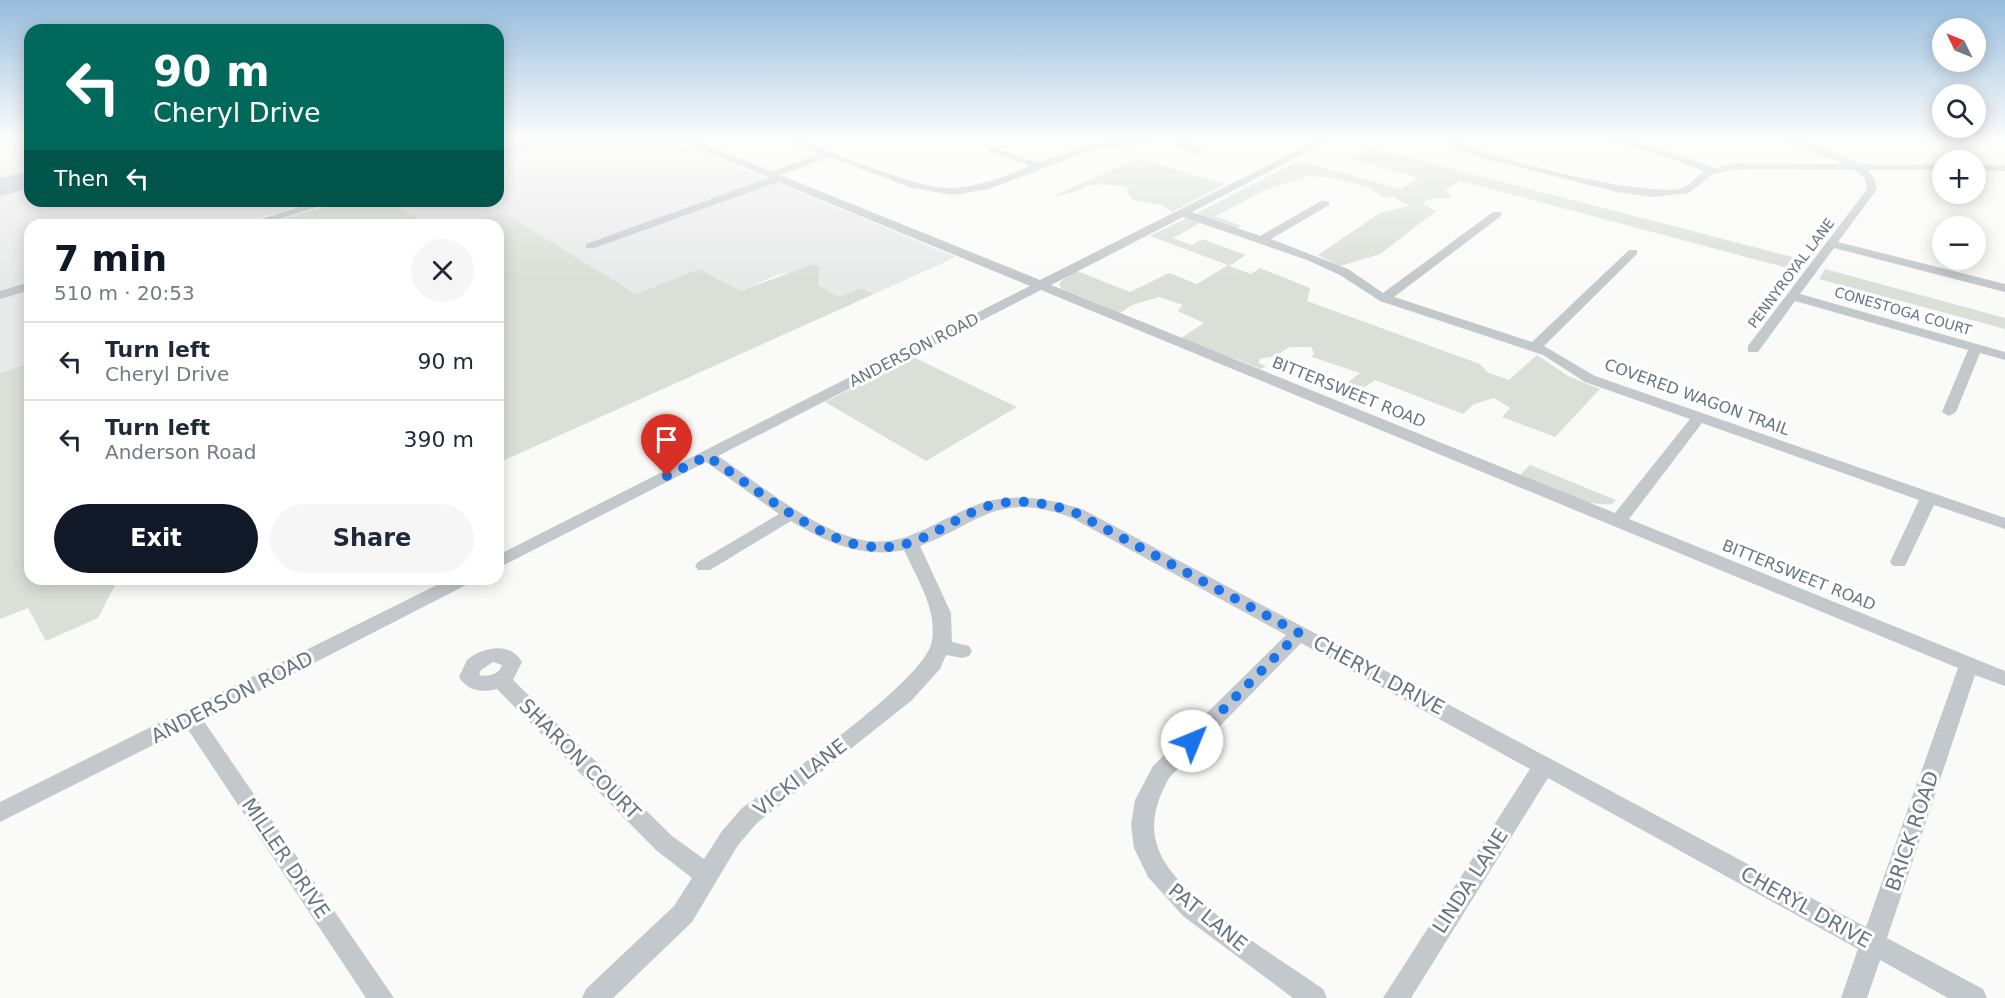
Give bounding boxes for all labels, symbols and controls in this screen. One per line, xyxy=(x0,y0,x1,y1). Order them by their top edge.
north arrow xyxy=(1932,18,1986,72)
map controls xyxy=(1932,18,1986,270)
text: 90 m xyxy=(153,47,270,96)
icon: left xyxy=(54,48,132,126)
button: search xyxy=(1932,84,1986,138)
text: Cheryl Drive xyxy=(153,97,321,128)
button: + xyxy=(1932,150,1986,204)
icon: left xyxy=(121,162,154,195)
text: Then xyxy=(54,166,109,191)
street label: PENNYROYAL LANE xyxy=(1745,215,1837,331)
button: − xyxy=(1932,216,1986,270)
text: 7 min xyxy=(54,238,167,279)
button: close xyxy=(411,239,474,302)
text: 510 m · 20:53 xyxy=(54,281,195,305)
street label: CONESTOGA COURT xyxy=(1833,284,1974,338)
street label: ANDERSON ROAD xyxy=(846,309,982,391)
text: Turn left xyxy=(105,337,210,362)
icon: left xyxy=(54,345,87,378)
text: 90 m xyxy=(418,349,474,374)
street label: BITTERSWEET ROAD xyxy=(1269,352,1429,432)
street label: COVERED WAGON TRAIL xyxy=(1602,355,1792,439)
text: Cheryl Drive xyxy=(105,362,229,386)
pin xyxy=(641,414,692,476)
text: Turn left xyxy=(105,415,210,440)
icon: left xyxy=(54,423,87,456)
icon: arrive xyxy=(650,423,683,456)
text: 390 m xyxy=(404,427,474,452)
text: Anderson Road xyxy=(105,440,256,464)
button: Exit xyxy=(54,504,258,573)
button: Share xyxy=(270,504,474,573)
street label: BITTERSWEET ROAD xyxy=(1719,535,1879,615)
street label: CHERYL DRIVE xyxy=(1309,630,1449,720)
street label: ANDERSON ROAD xyxy=(147,646,317,748)
street label: SHARON COURT xyxy=(514,693,646,825)
position arrow xyxy=(1160,709,1224,773)
street label: VICKI LANE xyxy=(749,733,851,821)
street label: BRICK ROAD xyxy=(1880,768,1944,894)
street label: MILLER DRIVE xyxy=(237,793,335,923)
street label: LINDA LANE xyxy=(1427,824,1513,938)
street label: CHERYL DRIVE xyxy=(1737,861,1875,953)
street label: PAT LANE xyxy=(1164,878,1252,956)

